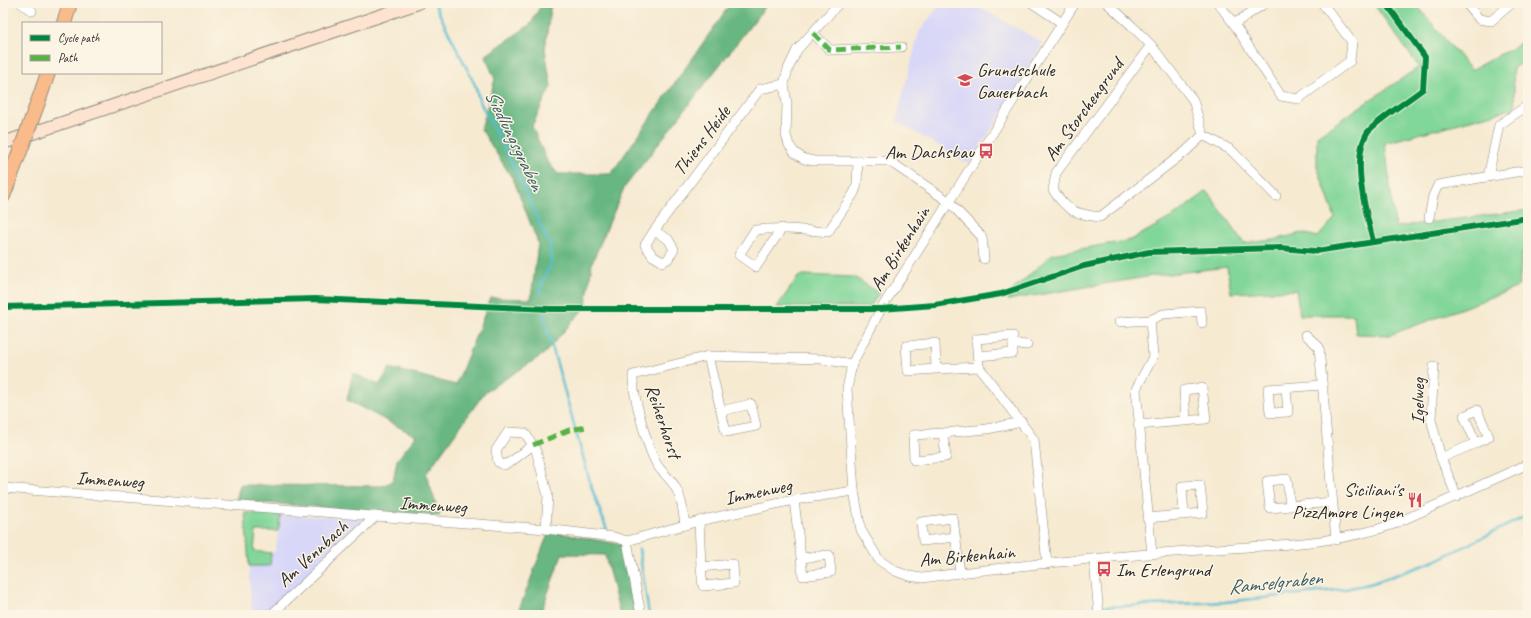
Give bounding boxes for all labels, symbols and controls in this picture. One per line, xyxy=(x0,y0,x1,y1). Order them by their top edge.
legend xyxy=(22,22,162,74)
text: Cycle path xyxy=(58,30,100,46)
text: Path xyxy=(58,50,78,66)
street label: Am Storchengrund xyxy=(1039,51,1131,165)
place label: Grundschule Gauerbach xyxy=(977,58,1056,104)
school or university icon: Grundschule Gauerbach xyxy=(956,71,974,89)
water label: Siedlungsgraben xyxy=(479,86,551,197)
street label: Thiens Heide xyxy=(668,99,737,180)
place label: Am Dachsbau xyxy=(885,140,975,164)
bus stop icon: Am Dachsbau xyxy=(977,142,995,160)
street label: Am Birkenhain xyxy=(864,200,936,295)
street label: Igelweg xyxy=(1406,377,1430,424)
street label: Reiherhorst xyxy=(639,381,688,464)
street label: Immenweg xyxy=(76,466,146,494)
street label: Immenweg xyxy=(723,473,795,511)
place label: Siciliani's PizzAmore Lingen xyxy=(1292,478,1406,524)
street label: Immenweg xyxy=(399,491,469,519)
restaurant icon: Siciliani's PizzAmore Lingen xyxy=(1406,491,1424,509)
street label: Am Vennbach xyxy=(272,515,353,593)
street label: Am Birkenhain xyxy=(919,540,1017,572)
place label: Im Erlengrund xyxy=(1116,558,1214,582)
bus stop icon: Im Erlengrund xyxy=(1095,560,1113,578)
water label: Ramselgraben xyxy=(1227,565,1325,600)

